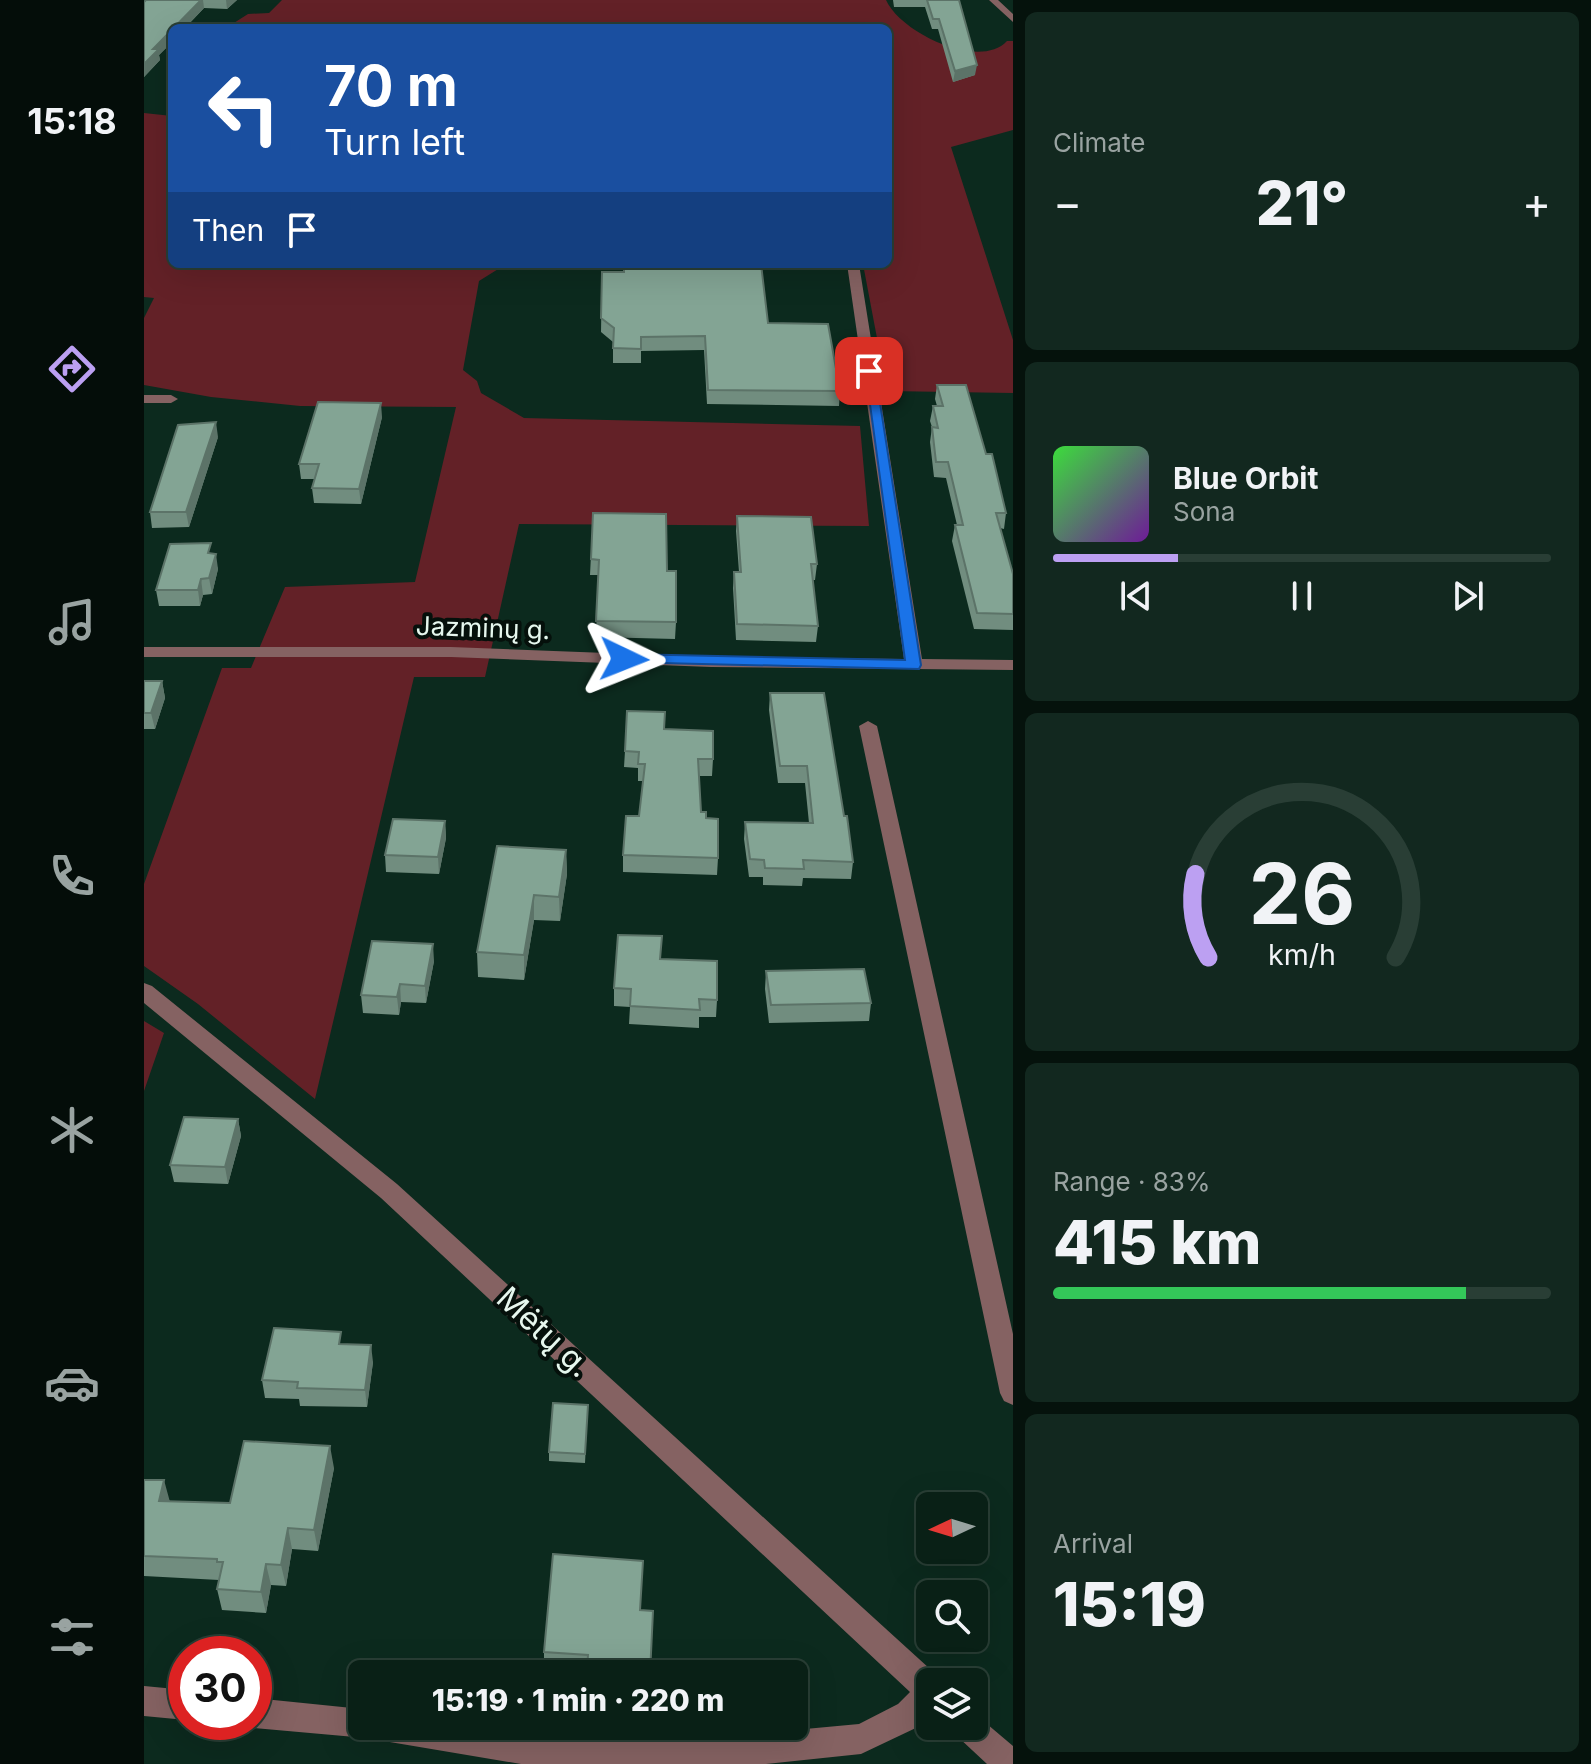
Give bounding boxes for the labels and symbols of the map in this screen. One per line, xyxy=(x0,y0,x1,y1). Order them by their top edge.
pin xyxy=(835,337,903,405)
street label: Jazminų g. xyxy=(415,610,551,645)
position arrow xyxy=(582,617,666,701)
street label: Mėtų g. xyxy=(489,1278,600,1385)
north arrow xyxy=(916,1492,988,1564)
speed limit sign: 30 xyxy=(168,1636,272,1740)

